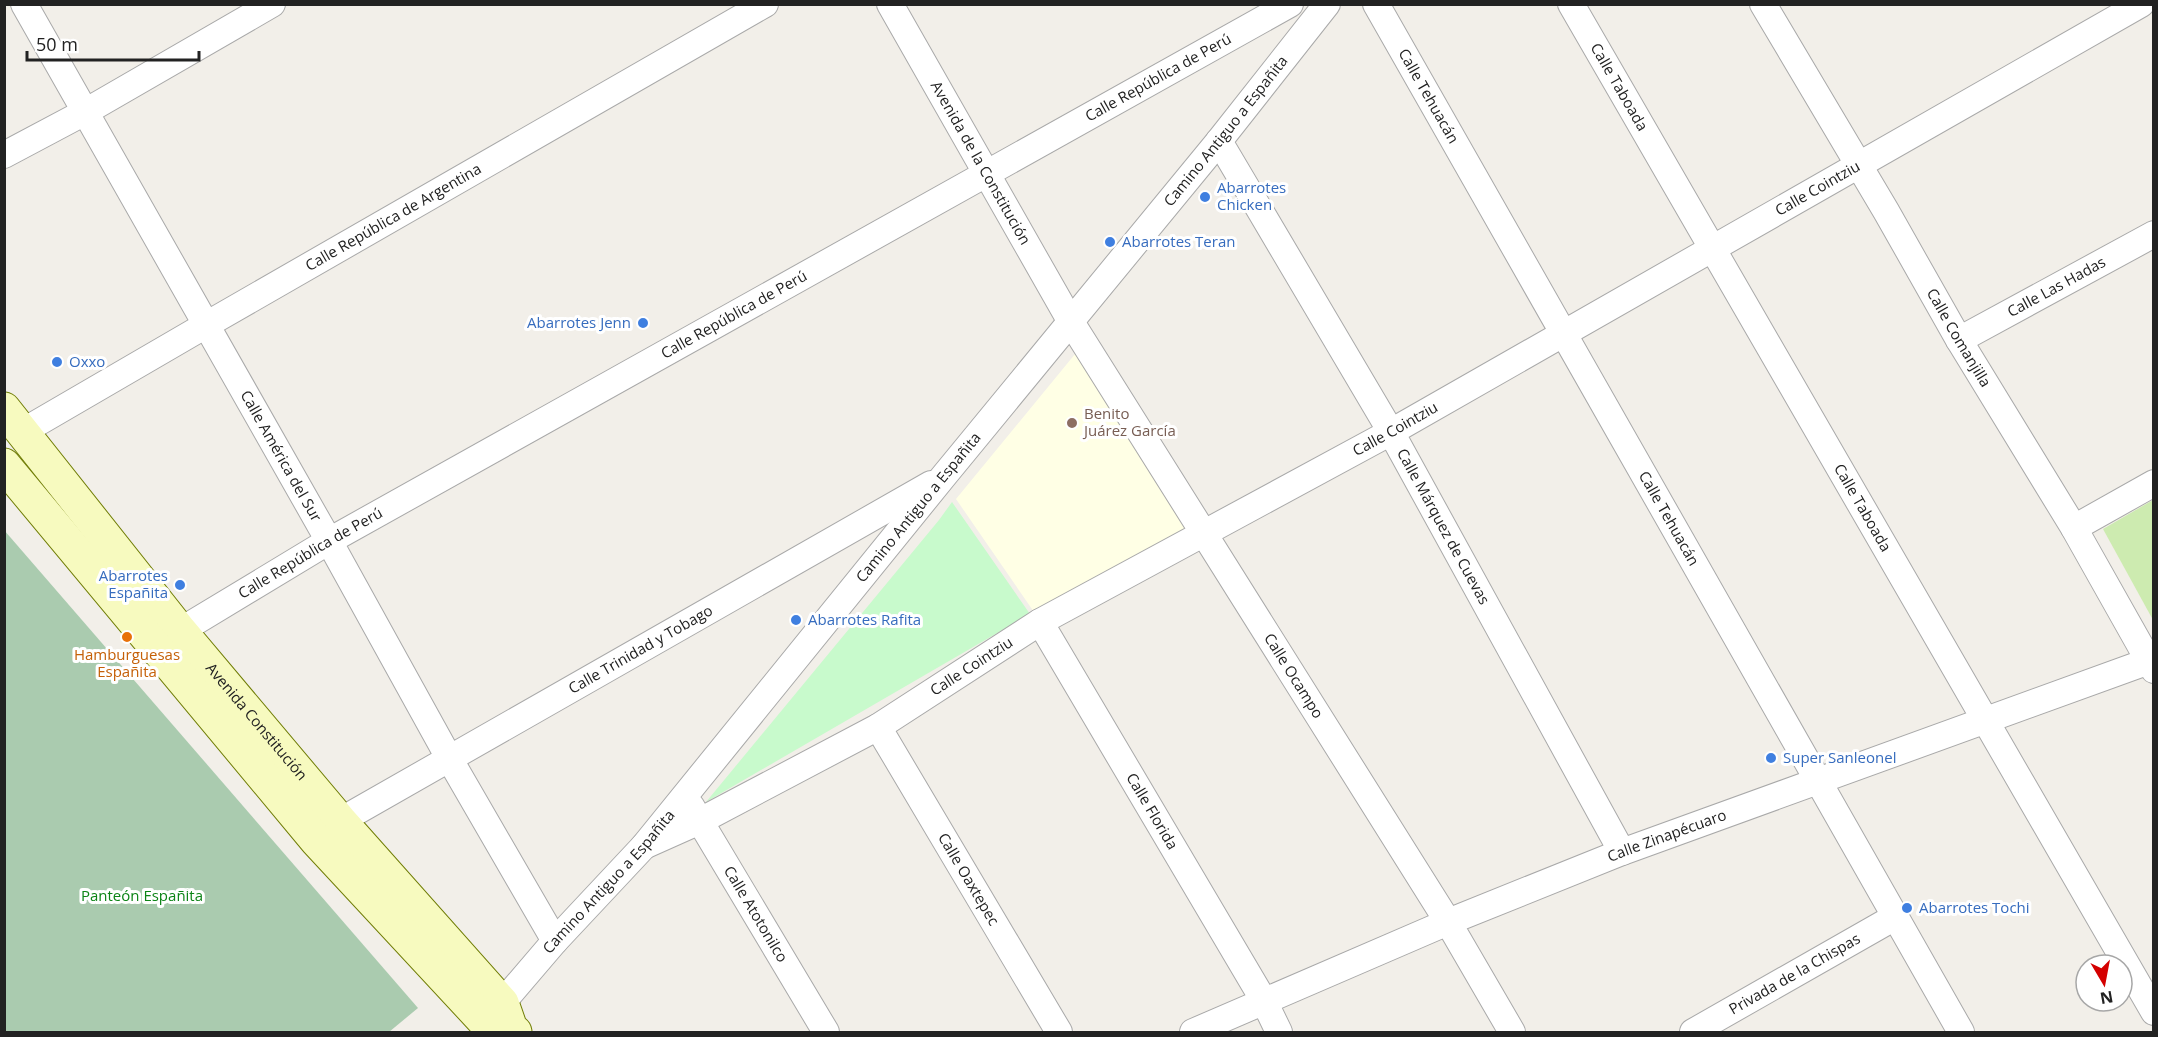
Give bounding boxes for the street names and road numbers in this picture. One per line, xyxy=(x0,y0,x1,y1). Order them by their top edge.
street label: Calle República de Perú xyxy=(1081,28,1234,126)
street label: Calle Taboada xyxy=(1587,39,1653,134)
street label: Calle Tehuacán xyxy=(1394,45,1464,147)
street label: Camino Antiguo a Españita xyxy=(1159,51,1292,210)
street label: Avenida de la Constitución xyxy=(927,77,1036,248)
street label: Calle Cointziu xyxy=(1771,156,1863,220)
street label: Calle República de Argentina xyxy=(301,158,485,275)
street label: Calle Las Hadas xyxy=(2003,251,2109,321)
street label: Calle República de Perú xyxy=(657,265,810,363)
street label: Calle Comanjilla xyxy=(1923,284,1996,390)
street label: Calle América del Sur xyxy=(236,386,327,525)
street label: Calle Cointziu xyxy=(1349,396,1441,460)
street label: Camino Antiguo a Españita xyxy=(851,428,985,586)
street label: Calle Márquez de Cuevas xyxy=(1393,445,1495,608)
street label: Calle Taboada xyxy=(1830,460,1897,555)
street label: Calle Tehuacán xyxy=(1635,467,1705,569)
street label: Calle República de Perú xyxy=(234,502,386,603)
street label: Calle Trinidad y Tobago xyxy=(564,600,716,698)
street label: Calle Ocampo xyxy=(1260,629,1329,722)
street label: Calle Cointziu xyxy=(926,631,1016,700)
street label: Avenida Constitución xyxy=(202,658,312,784)
street label: Calle Florida xyxy=(1122,769,1183,853)
street label: Calle Zinapécuaro xyxy=(1604,804,1729,866)
street label: Camino Antiguo a Españita xyxy=(538,805,679,957)
street label: Calle Oaxtepec xyxy=(934,829,1004,929)
street label: Calle Atotonilco xyxy=(720,862,793,966)
street label: Privada de la Chispas xyxy=(1725,928,1863,1019)

